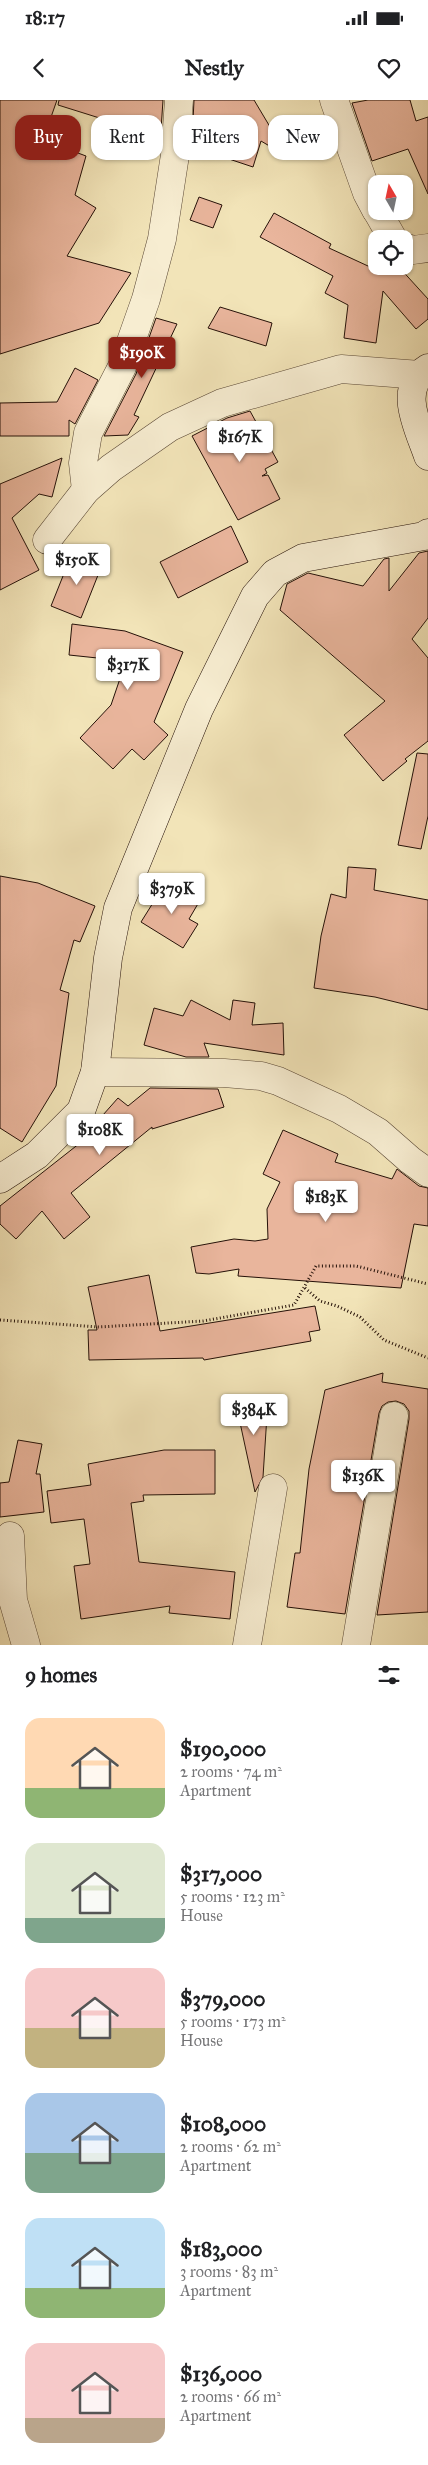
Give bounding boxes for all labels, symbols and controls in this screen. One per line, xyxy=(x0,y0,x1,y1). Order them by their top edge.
text: 18:17 xyxy=(25,6,65,29)
icon: back xyxy=(25,54,53,82)
text: Nestly xyxy=(184,54,244,81)
icon: heart xyxy=(375,54,403,82)
chip: Buy xyxy=(15,115,81,160)
chip: Rent xyxy=(91,115,163,160)
chip: Filters xyxy=(173,115,258,160)
chip: New xyxy=(268,115,338,160)
north arrow xyxy=(368,175,412,220)
map controls xyxy=(368,175,413,275)
button: locate xyxy=(368,230,413,275)
pin: $190K xyxy=(107,336,177,379)
text: $190K xyxy=(119,343,165,362)
pin: $167K xyxy=(205,420,275,463)
text: $167K xyxy=(218,427,262,446)
pin: $150K xyxy=(42,544,112,586)
text: $150K xyxy=(55,550,99,569)
pin: $317K xyxy=(93,648,163,691)
text: $317K xyxy=(107,655,149,674)
pin: $379K xyxy=(137,872,207,915)
text: $379K xyxy=(150,879,194,898)
pin: $108K xyxy=(65,1114,135,1156)
text: $108K xyxy=(77,1120,123,1139)
pin: $183K xyxy=(291,1180,361,1223)
text: $183K xyxy=(305,1187,347,1206)
pin: $384K xyxy=(219,1394,289,1436)
text: $384K xyxy=(232,1400,276,1419)
pin: $136K xyxy=(328,1460,398,1502)
text: $136K xyxy=(342,1466,384,1485)
icon: filters xyxy=(375,1661,403,1689)
text: 9 homes xyxy=(25,1662,97,1688)
text: $190,000 xyxy=(180,1736,266,1762)
icon: home xyxy=(65,1738,125,1798)
text: 2 rooms · 74 m² xyxy=(180,1762,282,1781)
text: Apartment xyxy=(180,1781,252,1800)
text: $317,000 xyxy=(180,1861,262,1887)
icon: home xyxy=(65,1863,125,1923)
text: 5 rooms · 123 m² xyxy=(180,1887,285,1906)
text: House xyxy=(180,1906,223,1925)
text: $379,000 xyxy=(180,1986,266,2012)
icon: home xyxy=(65,1988,125,2048)
text: 5 rooms · 173 m² xyxy=(180,2012,286,2031)
text: House xyxy=(180,2031,223,2050)
text: $108,000 xyxy=(180,2111,266,2137)
icon: home xyxy=(65,2113,125,2173)
text: 2 rooms · 62 m² xyxy=(180,2137,281,2156)
text: Apartment xyxy=(180,2156,252,2175)
text: $183,000 xyxy=(180,2236,263,2262)
icon: home xyxy=(65,2238,125,2298)
text: 3 rooms · 83 m² xyxy=(180,2262,278,2281)
text: Apartment xyxy=(180,2281,252,2300)
text: $136,000 xyxy=(180,2361,262,2387)
icon: home xyxy=(65,2363,125,2423)
text: 2 rooms · 66 m² xyxy=(180,2387,281,2406)
text: Apartment xyxy=(180,2406,252,2425)

